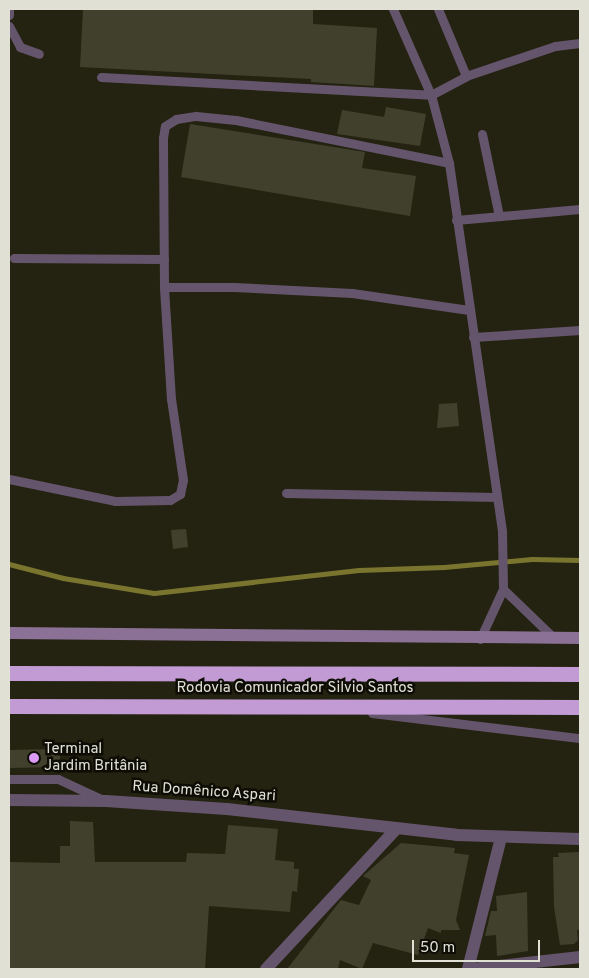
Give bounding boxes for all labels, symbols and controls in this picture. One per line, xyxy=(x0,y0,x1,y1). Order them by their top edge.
street label: Rodovia Comunicador Silvio Santos xyxy=(176,680,414,698)
place label: Terminal Jardim Britânia xyxy=(44,740,147,775)
marker: Terminal Jardim Britânia xyxy=(28,752,40,764)
street label: Rua Domênico Aspari xyxy=(131,778,277,806)
scale bar xyxy=(414,930,542,962)
text: 50 m xyxy=(420,939,455,958)

